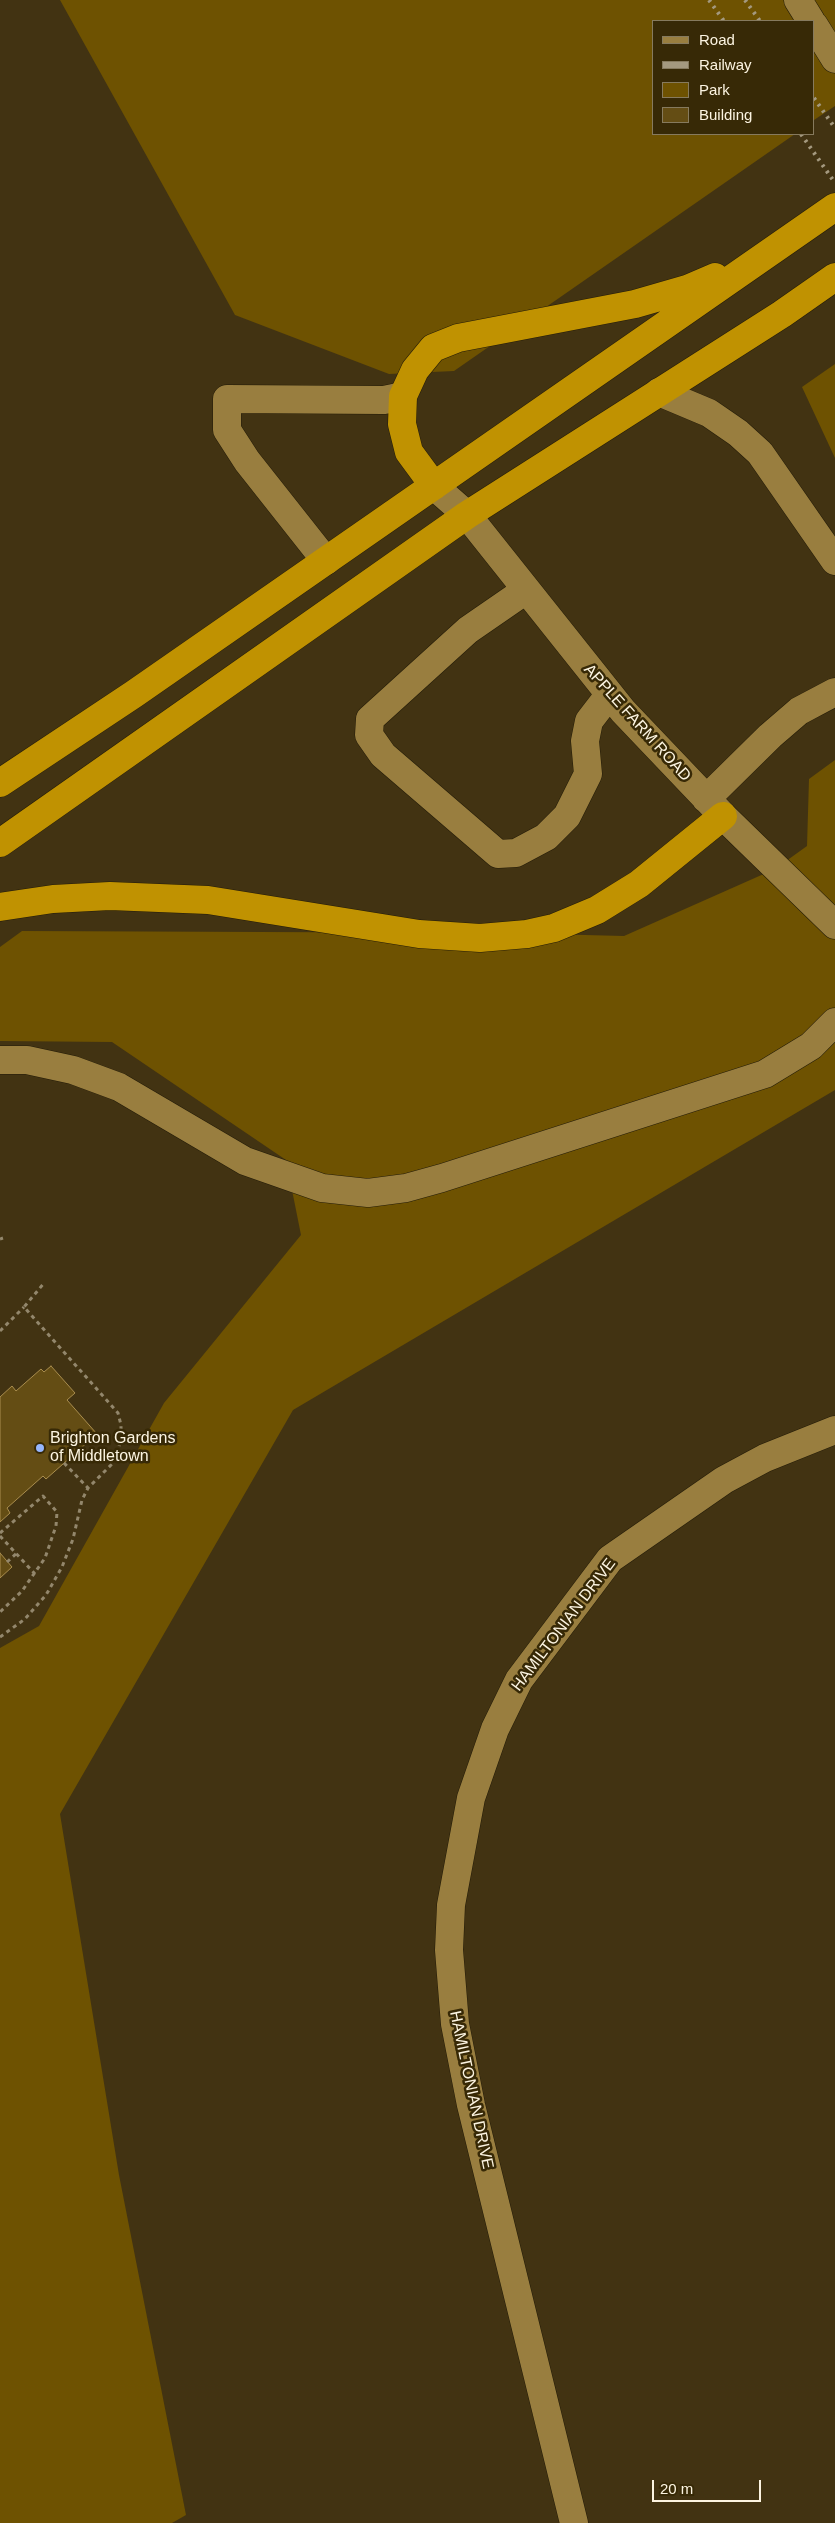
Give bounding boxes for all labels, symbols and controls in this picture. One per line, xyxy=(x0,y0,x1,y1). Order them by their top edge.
legend xyxy=(652,20,815,135)
text: Road xyxy=(699,31,735,48)
text: Railway xyxy=(699,56,752,73)
text: Park xyxy=(699,81,730,98)
text: Building xyxy=(699,106,752,123)
street label: APPLE FARM ROAD xyxy=(579,660,695,786)
place label: Brighton Gardens of Middletown xyxy=(50,1429,175,1467)
marker: Brighton Gardens of Middletown xyxy=(34,1442,46,1454)
street label: HAMILTONIAN DRIVE xyxy=(508,1555,620,1695)
street label: HAMILTONIAN DRIVE xyxy=(445,2009,497,2171)
scale bar xyxy=(655,2470,764,2502)
text: 20 m xyxy=(660,2480,693,2497)

